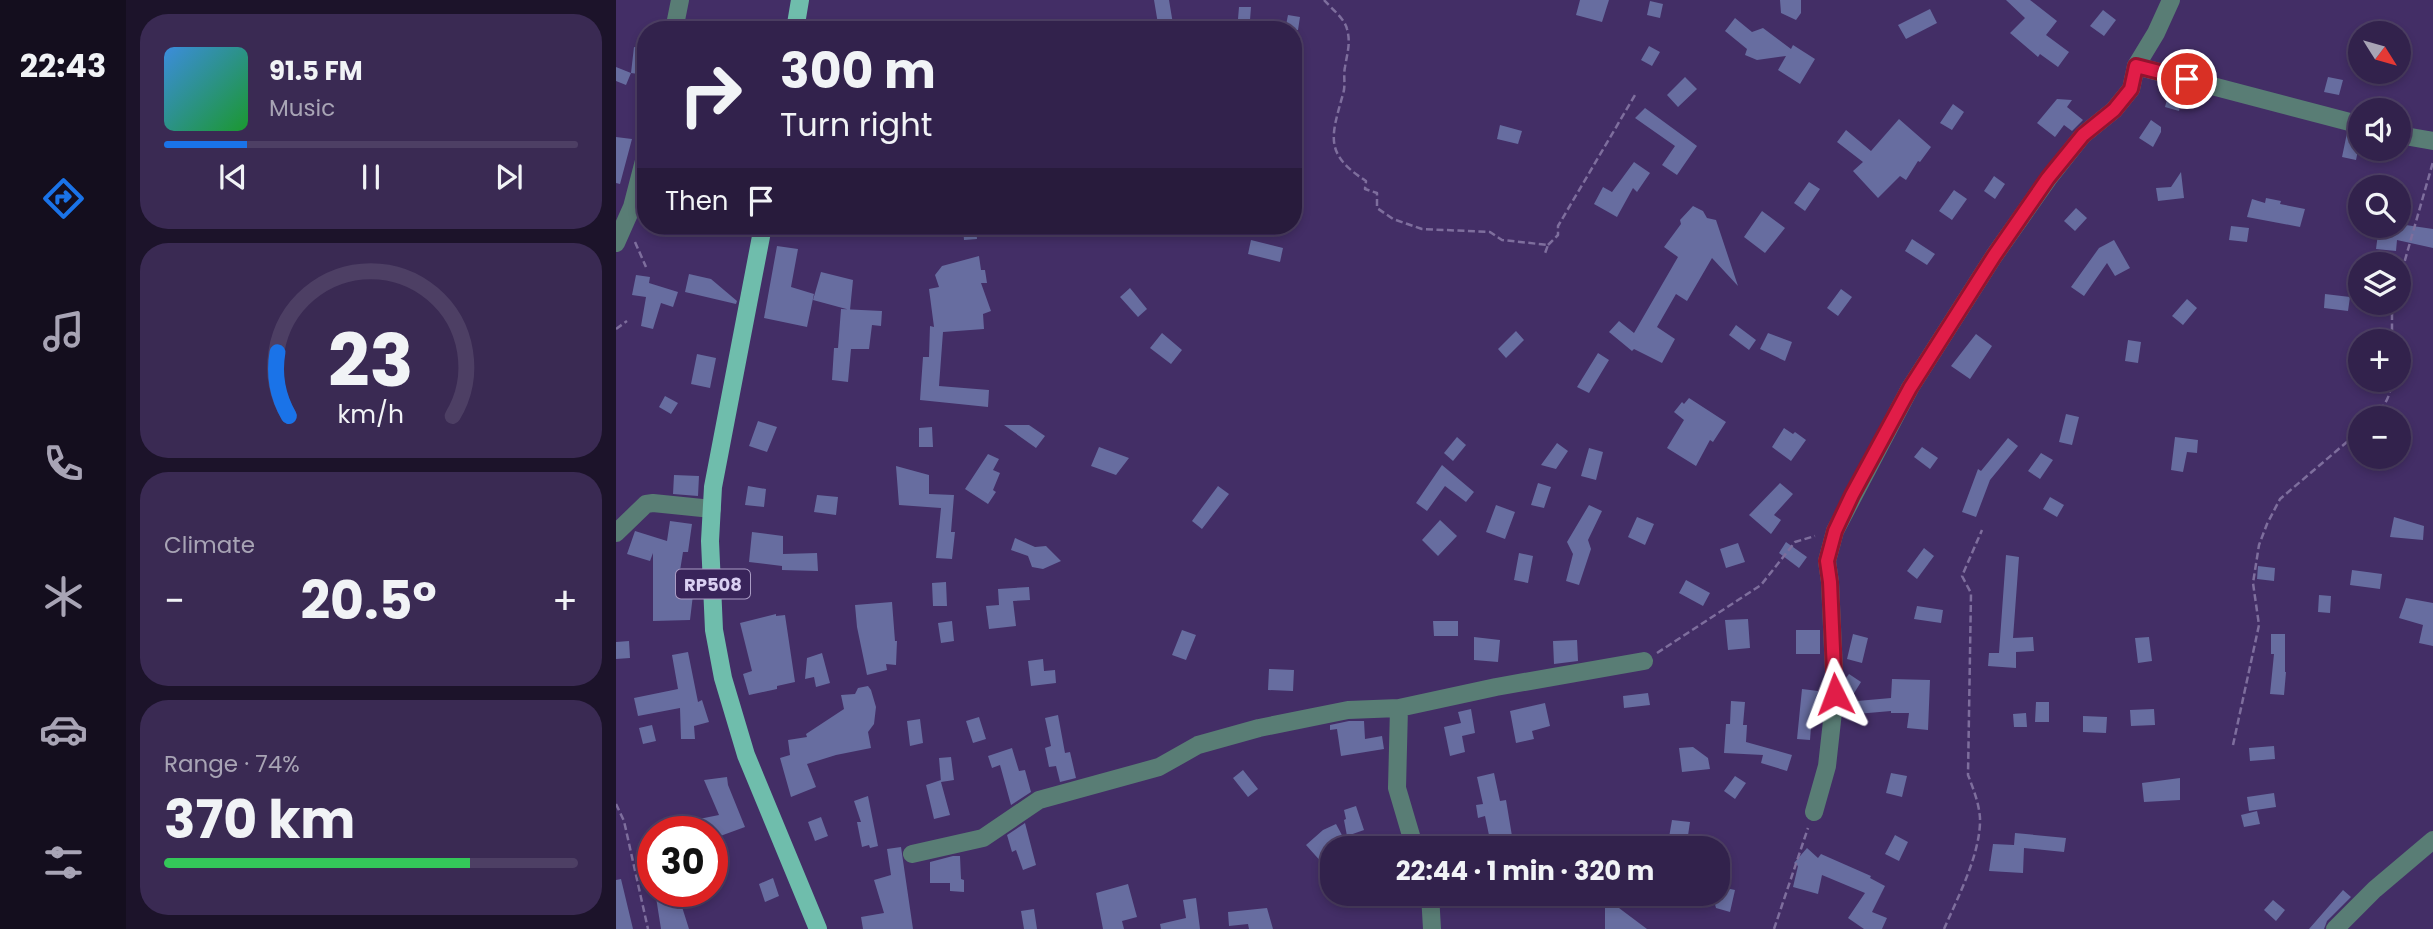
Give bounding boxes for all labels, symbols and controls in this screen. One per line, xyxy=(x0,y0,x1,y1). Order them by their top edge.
north arrow xyxy=(2348,21,2412,84)
map controls xyxy=(2348,21,2411,469)
text: 300 m xyxy=(780,37,936,105)
text: 22:43 xyxy=(20,43,106,88)
icon: right xyxy=(665,49,756,140)
pin xyxy=(2157,49,2217,109)
text: 91.5 FM xyxy=(269,53,363,89)
icon: arrive xyxy=(2168,60,2206,98)
text: Music xyxy=(269,92,335,124)
button: sound xyxy=(2348,98,2411,161)
text: Turn right xyxy=(780,102,932,147)
icon: previous xyxy=(214,158,252,196)
icon: pause xyxy=(352,158,390,196)
icon: next xyxy=(490,158,528,196)
icon: directions xyxy=(39,174,88,223)
button: search xyxy=(2348,175,2411,238)
icon: arrive xyxy=(742,182,780,220)
text: Then xyxy=(665,183,728,219)
button: layers xyxy=(2348,252,2411,315)
icon: music xyxy=(39,307,88,356)
text: 23 xyxy=(328,311,414,412)
button: + xyxy=(2348,329,2411,392)
text: km/h xyxy=(338,397,404,432)
button: − xyxy=(2348,406,2411,469)
icon: phone xyxy=(39,439,88,488)
text: Climate xyxy=(164,529,255,561)
text: 20.5° xyxy=(300,564,437,637)
road number: RP508 xyxy=(676,570,750,598)
icon: climate xyxy=(39,572,88,621)
text: − xyxy=(164,574,185,627)
text: + xyxy=(552,574,578,627)
position arrow xyxy=(1798,657,1872,731)
icon: car xyxy=(39,705,88,754)
text: Range · 74% xyxy=(164,748,300,780)
text: 370 km xyxy=(164,783,355,856)
speed limit sign: 30 xyxy=(637,816,728,907)
icon: filters xyxy=(39,838,88,887)
text: 22:44 · 1 min · 320 m xyxy=(1396,853,1654,889)

